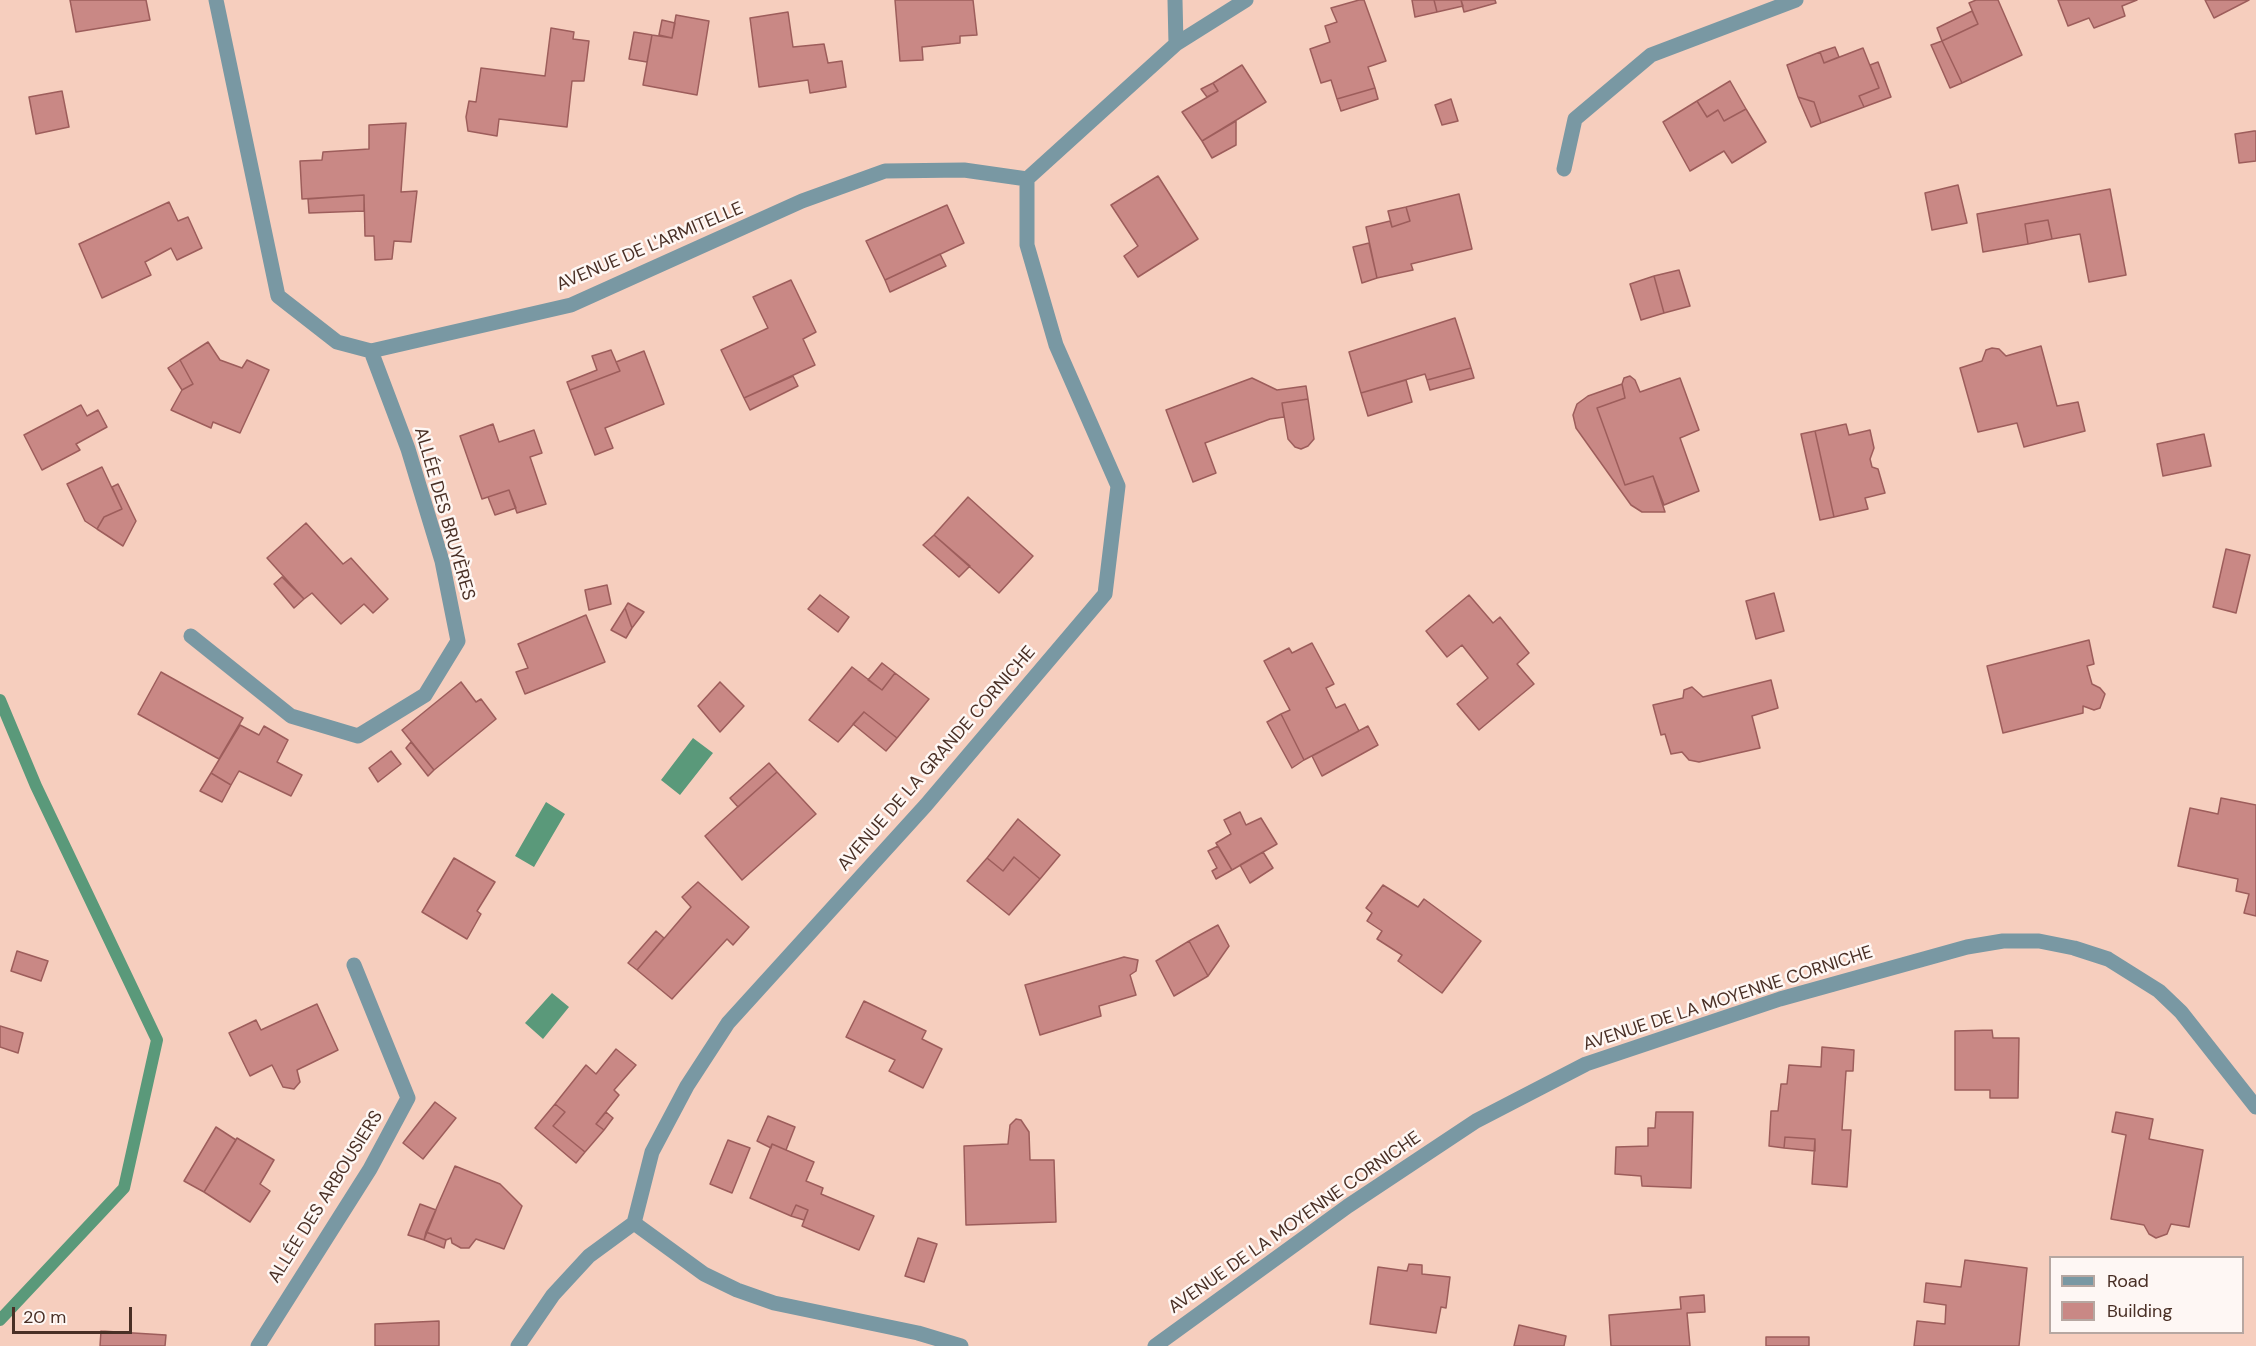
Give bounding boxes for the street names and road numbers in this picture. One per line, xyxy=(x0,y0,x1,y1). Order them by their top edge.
street label: AVENUE DE L'ARMITELLE xyxy=(553,198,747,296)
street label: ALLÉE DES BRUYÈRES xyxy=(409,425,479,603)
street label: AVENUE DE LA GRANDE CORNICHE xyxy=(833,642,1041,876)
street label: AVENUE DE LA MOYENNE CORNICHE xyxy=(1580,942,1876,1056)
street label: ALLÉE DES ARBOUSIERS xyxy=(264,1107,388,1287)
street label: AVENUE DE LA MOYENNE CORNICHE xyxy=(1165,1127,1425,1319)

